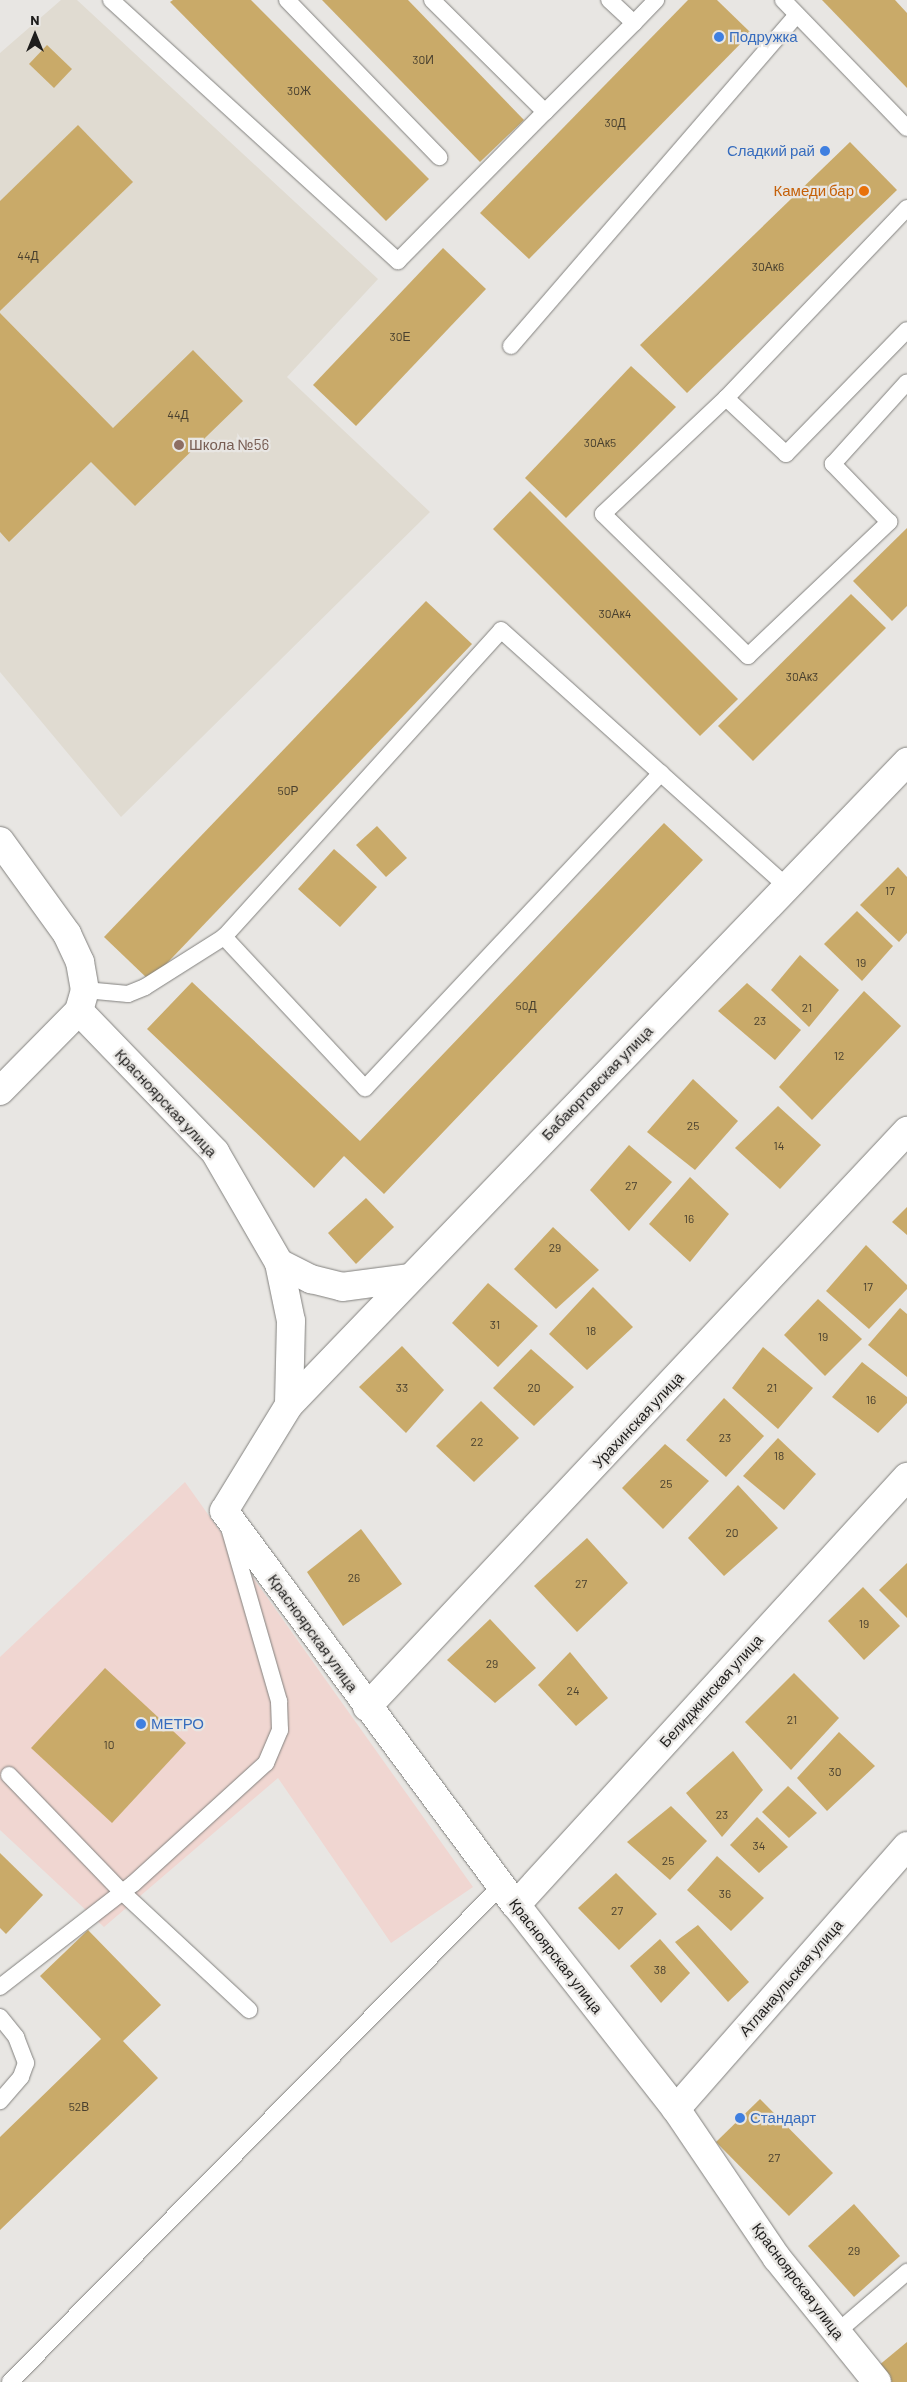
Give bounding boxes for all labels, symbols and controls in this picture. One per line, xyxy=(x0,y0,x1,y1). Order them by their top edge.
north arrow xyxy=(10,10,60,60)
text: N xyxy=(30,11,40,28)
place label: Подружка xyxy=(729,28,798,46)
marker: Подружка xyxy=(713,31,725,43)
house number: 30И xyxy=(412,53,434,67)
house number: 30Ж xyxy=(287,84,311,98)
house number: 30Д xyxy=(604,116,626,130)
place label: Сладкий рай xyxy=(727,142,815,160)
marker: Сладкий рай xyxy=(819,145,831,157)
place label: Камеди бар xyxy=(774,182,854,200)
marker: Камеди бар xyxy=(858,185,870,197)
house number: 44Д xyxy=(17,249,39,263)
house number: 30Ак6 xyxy=(752,260,784,274)
house number: 30Е xyxy=(390,330,410,344)
house number: 44Д xyxy=(167,408,189,422)
place label: Школа №56 xyxy=(189,436,269,454)
house number: 30Ак5 xyxy=(584,436,616,450)
marker: Школа №56 xyxy=(173,439,185,451)
house number: 30Ак4 xyxy=(599,607,631,621)
house number: 30Ак3 xyxy=(786,670,818,684)
house number: 50Р xyxy=(278,784,298,798)
house number: 17 xyxy=(885,884,895,898)
house number: 19 xyxy=(856,956,866,970)
house number: 50Д xyxy=(515,999,537,1013)
house number: 21 xyxy=(802,1001,812,1015)
house number: 23 xyxy=(754,1014,766,1028)
street label: Бабаюртовская улица xyxy=(538,1022,656,1144)
street label: Красноярская улица xyxy=(111,1045,221,1161)
house number: 12 xyxy=(834,1049,844,1063)
house number: 25 xyxy=(687,1119,699,1133)
house number: 14 xyxy=(774,1139,784,1153)
house number: 27 xyxy=(625,1179,637,1193)
house number: 16 xyxy=(684,1212,694,1226)
house number: 29 xyxy=(549,1241,561,1255)
house number: 17 xyxy=(863,1280,873,1294)
house number: 31 xyxy=(490,1318,500,1332)
house number: 18 xyxy=(586,1324,596,1338)
house number: 19 xyxy=(818,1330,828,1344)
street label: Урахинская улица xyxy=(589,1368,687,1472)
house number: 33 xyxy=(396,1381,408,1395)
house number: 20 xyxy=(527,1381,541,1395)
house number: 21 xyxy=(767,1381,777,1395)
house number: 16 xyxy=(866,1393,876,1407)
house number: 23 xyxy=(719,1431,731,1445)
house number: 22 xyxy=(471,1435,483,1449)
house number: 18 xyxy=(774,1449,784,1463)
house number: 25 xyxy=(660,1477,672,1491)
house number: 20 xyxy=(725,1526,739,1540)
street label: Красноярская улица xyxy=(264,1571,362,1695)
house number: 26 xyxy=(348,1571,360,1585)
house number: 27 xyxy=(575,1577,587,1591)
house number: 19 xyxy=(859,1617,869,1631)
street label: Белиджинская улица xyxy=(656,1631,766,1751)
house number: 29 xyxy=(486,1657,498,1671)
house number: 24 xyxy=(566,1684,580,1698)
house number: 21 xyxy=(787,1713,797,1727)
place label: МЕТРО xyxy=(151,1715,204,1733)
marker: МЕТРО xyxy=(135,1718,147,1730)
house number: 10 xyxy=(104,1738,114,1752)
house number: 30 xyxy=(829,1765,841,1779)
house number: 23 xyxy=(716,1808,728,1822)
house number: 34 xyxy=(753,1839,765,1853)
house number: 25 xyxy=(662,1854,674,1868)
house number: 36 xyxy=(719,1887,731,1901)
street label: Красноярская улица xyxy=(505,1895,607,2017)
house number: 27 xyxy=(611,1904,623,1918)
street label: Атланаульская улица xyxy=(735,1916,847,2040)
house number: 38 xyxy=(654,1963,666,1977)
house number: 52В xyxy=(69,2100,89,2114)
place label: Стандарт xyxy=(750,2109,816,2127)
marker: Стандарт xyxy=(734,2112,746,2124)
house number: 27 xyxy=(768,2151,780,2165)
street label: Красноярская улица xyxy=(748,2219,848,2343)
house number: 29 xyxy=(848,2244,860,2258)

